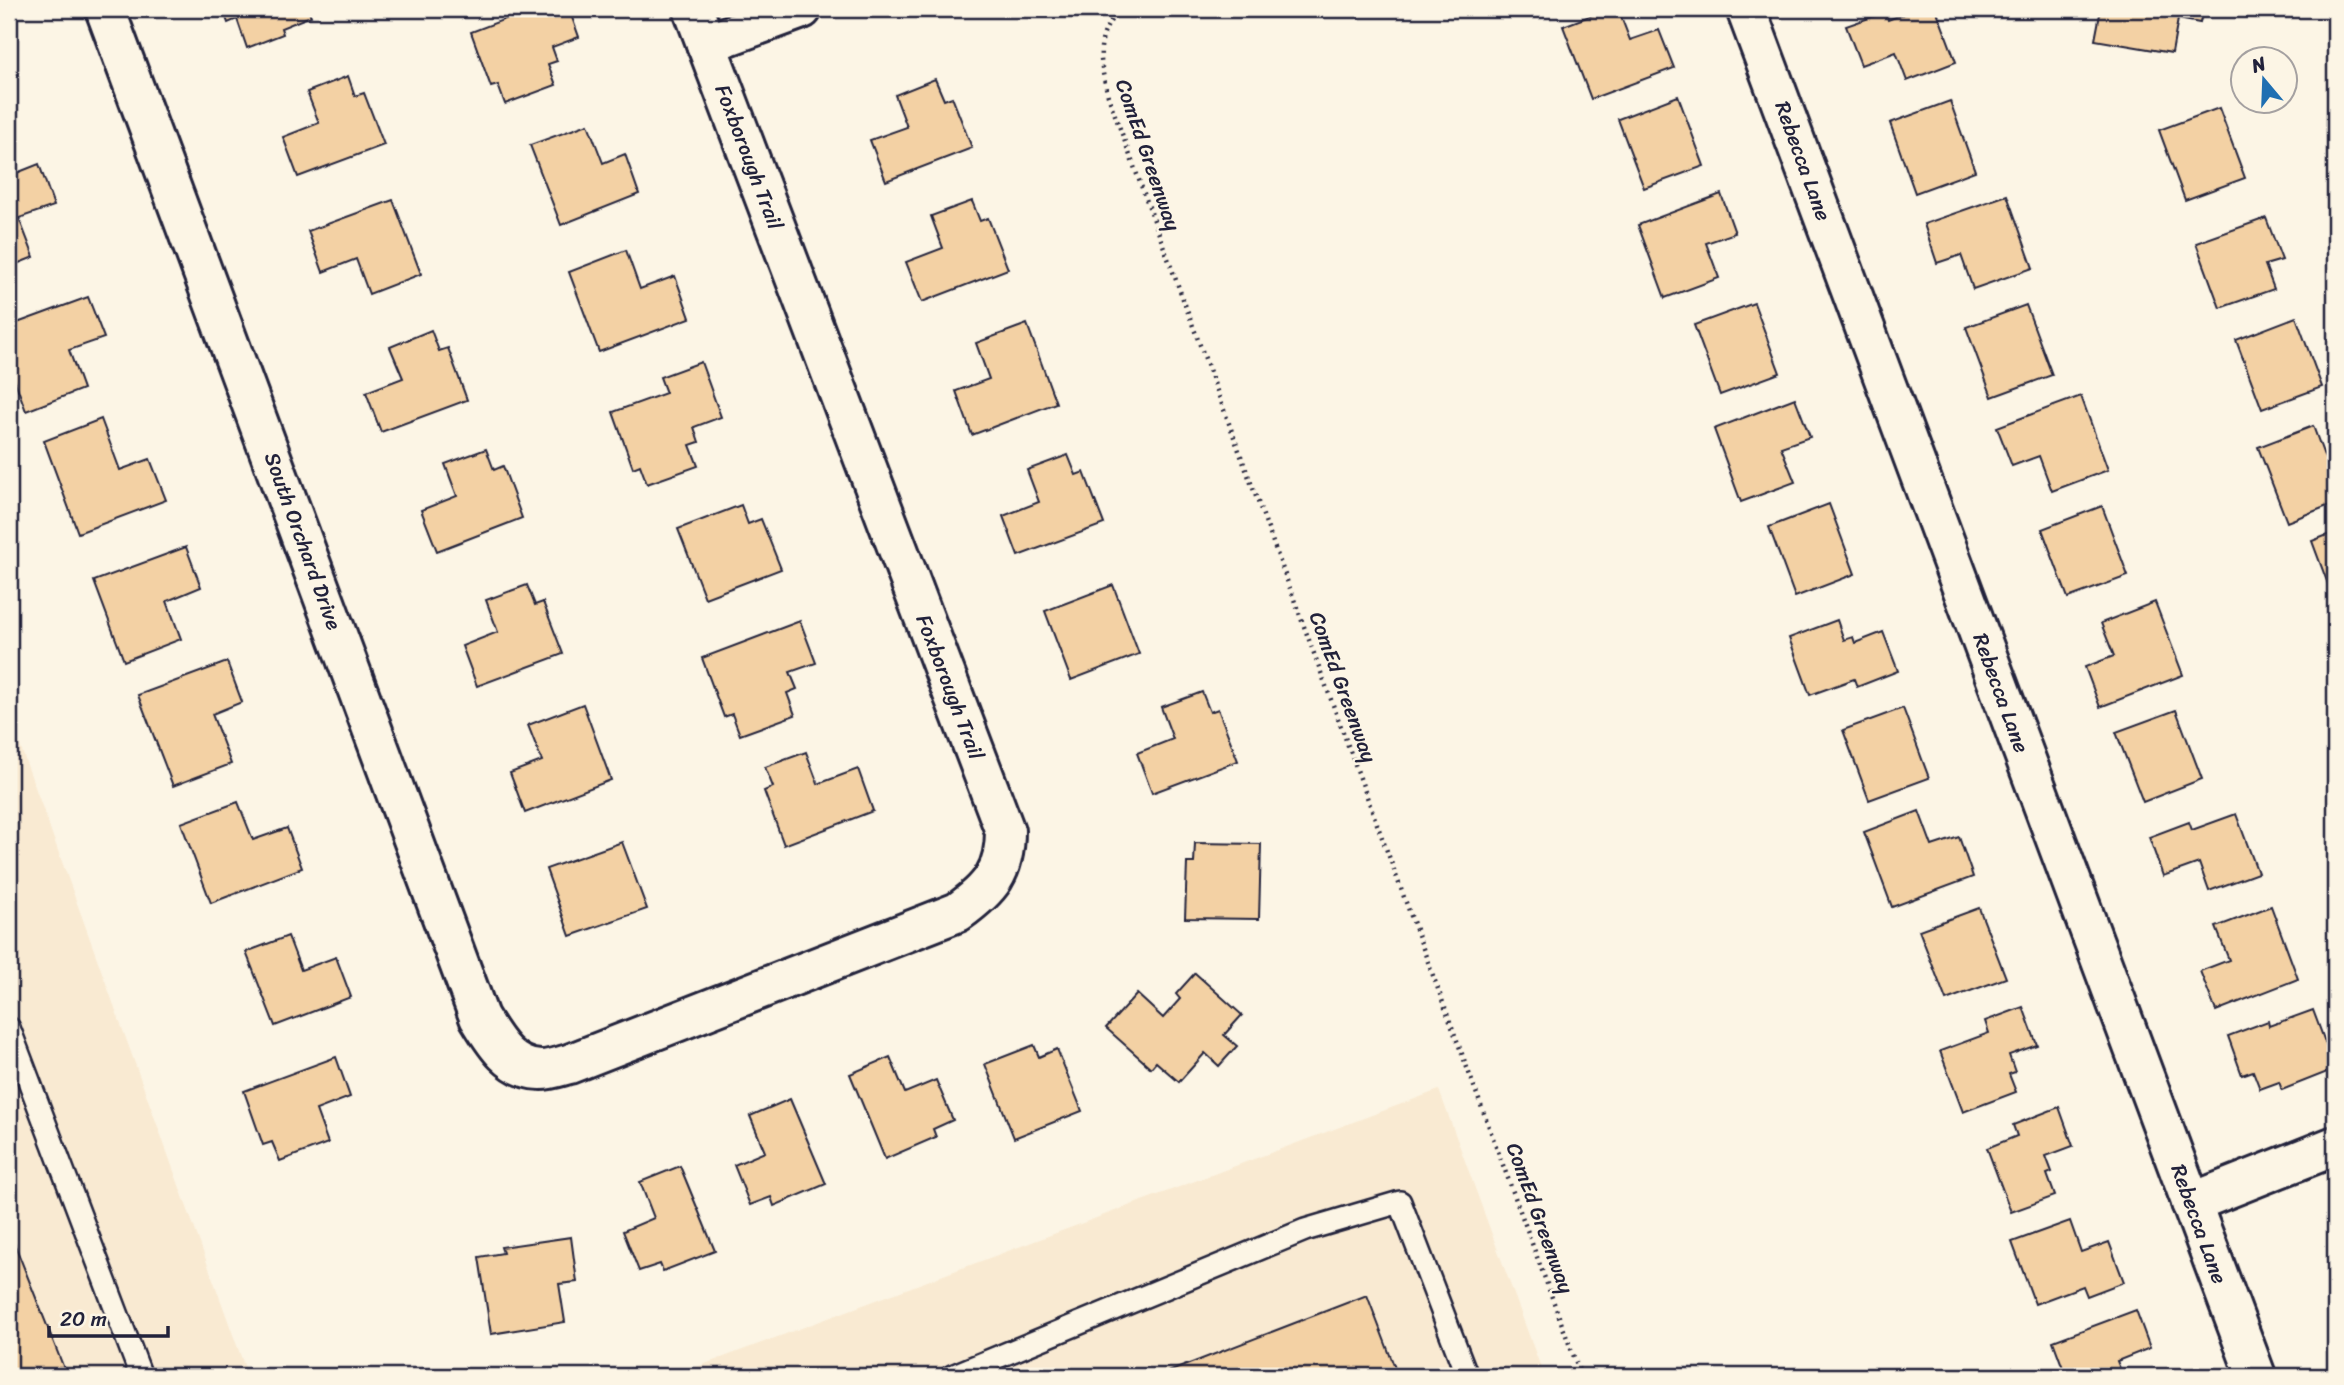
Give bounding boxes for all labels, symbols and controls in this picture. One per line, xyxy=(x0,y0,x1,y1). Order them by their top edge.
north arrow xyxy=(2228,46,2298,116)
text: N xyxy=(2246,46,2271,82)
street label: ComEd Greenway xyxy=(1104,74,1192,236)
street label: Foxborough Trail xyxy=(704,79,795,236)
street label: Rebecca Lane xyxy=(1764,96,1842,227)
street label: South Orchard Drive xyxy=(253,447,353,635)
street label: ComEd Greenway xyxy=(1298,606,1388,768)
street label: Foxborough Trail xyxy=(905,609,996,766)
street label: Rebecca Lane xyxy=(1962,628,2040,759)
street label: ComEd Greenway xyxy=(1495,1137,1585,1299)
street label: Rebecca Lane xyxy=(2160,1159,2238,1290)
scale bar xyxy=(49,1294,168,1338)
text: 20 m xyxy=(60,1300,107,1338)

